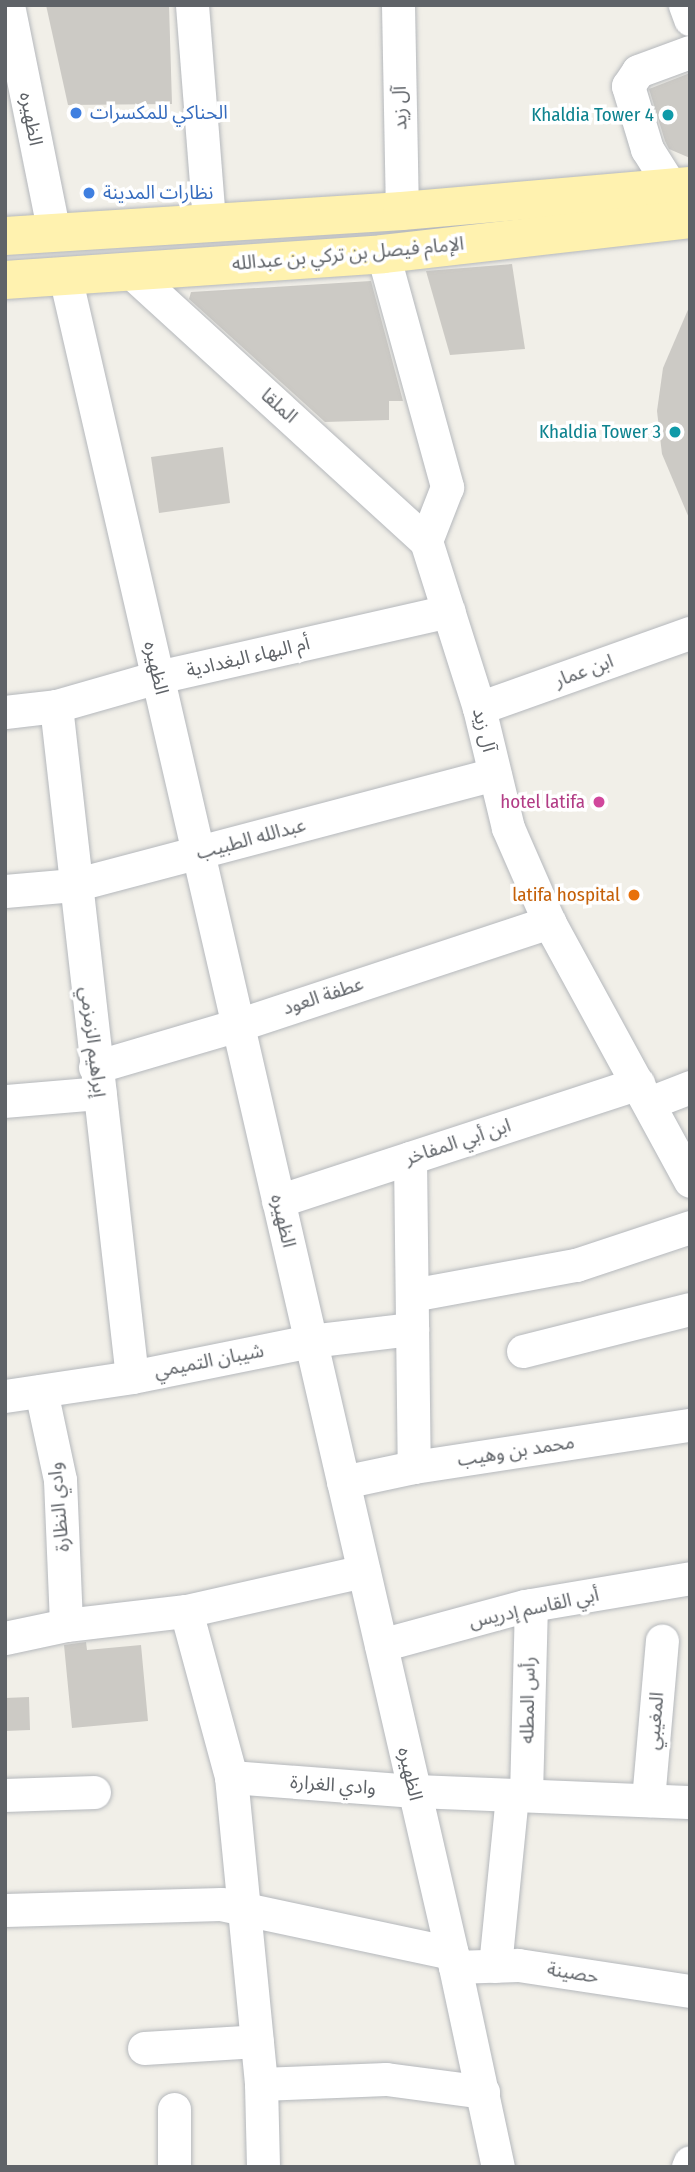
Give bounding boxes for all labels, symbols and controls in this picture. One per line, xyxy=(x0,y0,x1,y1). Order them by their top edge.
street label: آل زيد xyxy=(388,86,412,130)
street label: الظهيره xyxy=(15,90,47,148)
place label: الحناكي للمكسرات xyxy=(90,102,228,124)
place label: Khaldia Tower 4 xyxy=(531,104,654,126)
marker: الحناكي للمكسرات xyxy=(68,105,84,121)
marker: Khaldia Tower 4 xyxy=(660,107,676,123)
place label: نظارات المدينة xyxy=(103,182,213,204)
marker: نظارات المدينة xyxy=(81,185,97,201)
street label: الإمام فيصل بن تركي بن عبدالله xyxy=(231,232,465,276)
street label: الملقا xyxy=(256,384,302,428)
place label: Khaldia Tower 3 xyxy=(539,421,661,443)
marker: Khaldia Tower 3 xyxy=(667,424,683,440)
street label: أم البهاء البغدادية xyxy=(184,632,312,682)
street label: الظهيره xyxy=(139,639,173,697)
street label: ابن عمار xyxy=(551,650,617,692)
street label: آل زيد xyxy=(468,706,500,754)
place label: hotel latifa xyxy=(500,791,585,813)
marker: hotel latifa xyxy=(591,794,607,810)
street label: عبدالله الطبيب xyxy=(194,813,308,865)
place label: latifa hospital xyxy=(512,884,620,906)
marker: latifa hospital xyxy=(626,887,642,903)
street label: عطفة العود xyxy=(280,972,366,1020)
street label: إبراهيم الزمزمي xyxy=(75,985,111,1099)
street label: ابن أبي المفاخر xyxy=(402,1114,514,1170)
street label: الظهيره xyxy=(266,1192,300,1250)
street label: شيبان التميمي xyxy=(152,1339,266,1383)
street label: محمد بن وهيب xyxy=(456,1430,576,1472)
street label: وادي النظارة xyxy=(44,1461,74,1553)
street label: أبي القاسم إدريس xyxy=(467,1583,601,1633)
street label: رأس المطله xyxy=(516,1656,540,1744)
street label: المغيبي xyxy=(641,1691,669,1751)
street label: الظهيره xyxy=(393,1745,427,1803)
street label: وادي الغرارة xyxy=(289,1771,377,1799)
street label: حصينة xyxy=(546,1958,600,1988)

